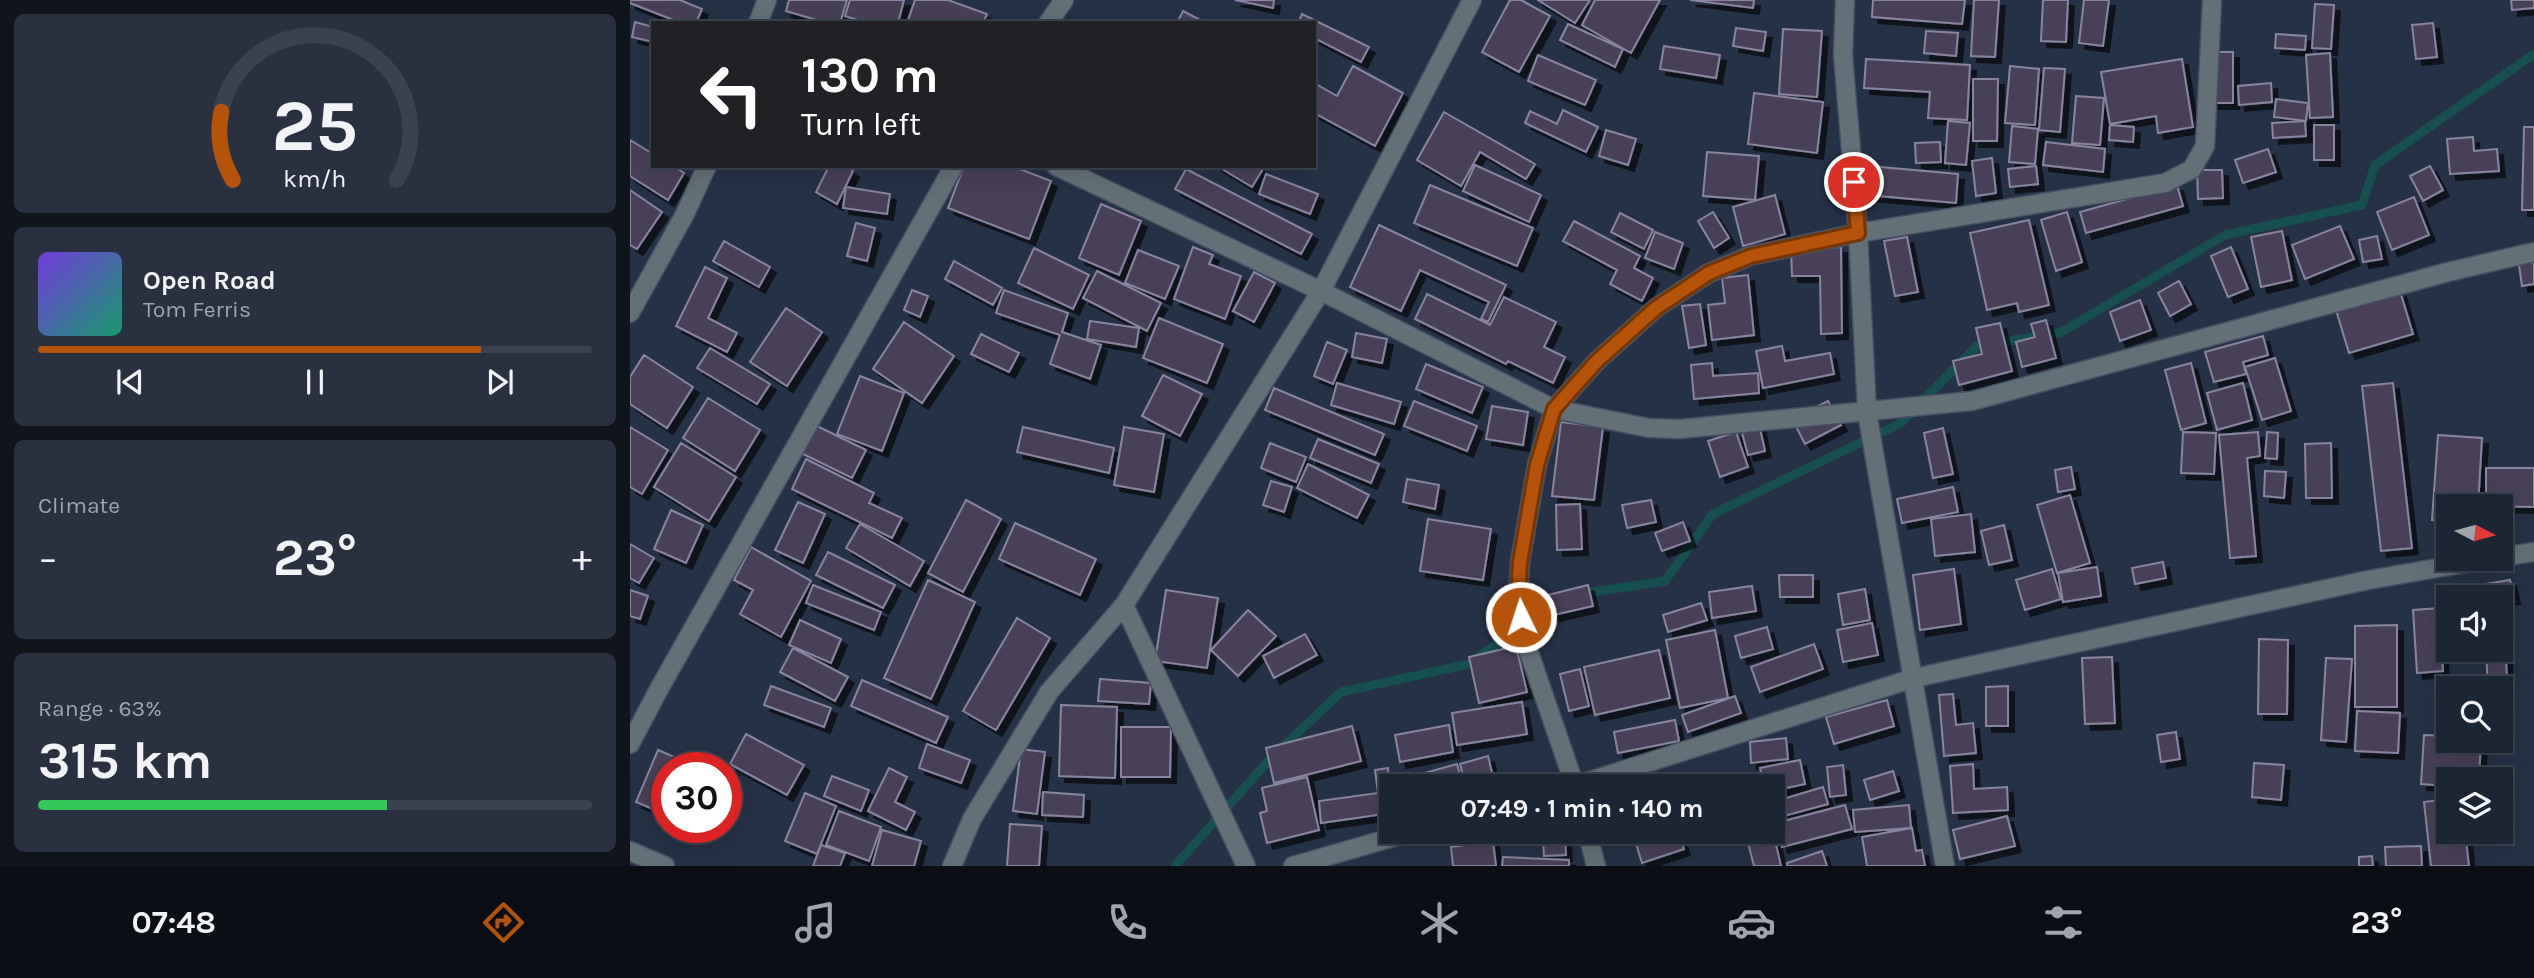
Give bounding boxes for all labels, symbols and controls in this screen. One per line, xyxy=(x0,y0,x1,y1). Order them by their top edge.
text: 130 m xyxy=(801,47,939,104)
icon: left xyxy=(686,49,777,140)
text: 25 xyxy=(272,83,358,168)
text: Turn left xyxy=(801,106,921,143)
pin xyxy=(1824,152,1884,212)
text: km/h xyxy=(283,163,347,192)
icon: arrive xyxy=(1835,163,1873,201)
text: Open Road xyxy=(143,265,276,296)
text: Tom Ferris xyxy=(143,296,251,323)
icon: previous xyxy=(111,363,149,401)
icon: pause xyxy=(296,363,334,401)
icon: next xyxy=(481,363,519,401)
text: Climate xyxy=(38,492,120,519)
north arrow xyxy=(2436,494,2513,570)
map controls xyxy=(2436,494,2513,844)
text: 23° xyxy=(273,527,357,588)
text: − xyxy=(38,536,58,581)
text: + xyxy=(572,536,592,581)
position arrow xyxy=(1484,580,1558,654)
button: sound xyxy=(2436,585,2513,662)
button: search xyxy=(2436,676,2513,753)
text: Range · 63% xyxy=(38,695,162,722)
text: 315 km xyxy=(38,730,212,791)
speed limit sign: 30 xyxy=(651,752,742,843)
button: layers xyxy=(2436,767,2513,844)
text: 07:49 · 1 min · 140 m xyxy=(1461,793,1703,824)
icon: directions xyxy=(479,898,528,947)
icon: music xyxy=(791,898,840,947)
icon: phone xyxy=(1103,898,1152,947)
icon: climate xyxy=(1415,898,1464,947)
icon: car xyxy=(1727,898,1776,947)
icon: filters xyxy=(2039,898,2088,947)
text: 07:48 xyxy=(131,904,216,941)
text: 23° xyxy=(2351,904,2402,941)

